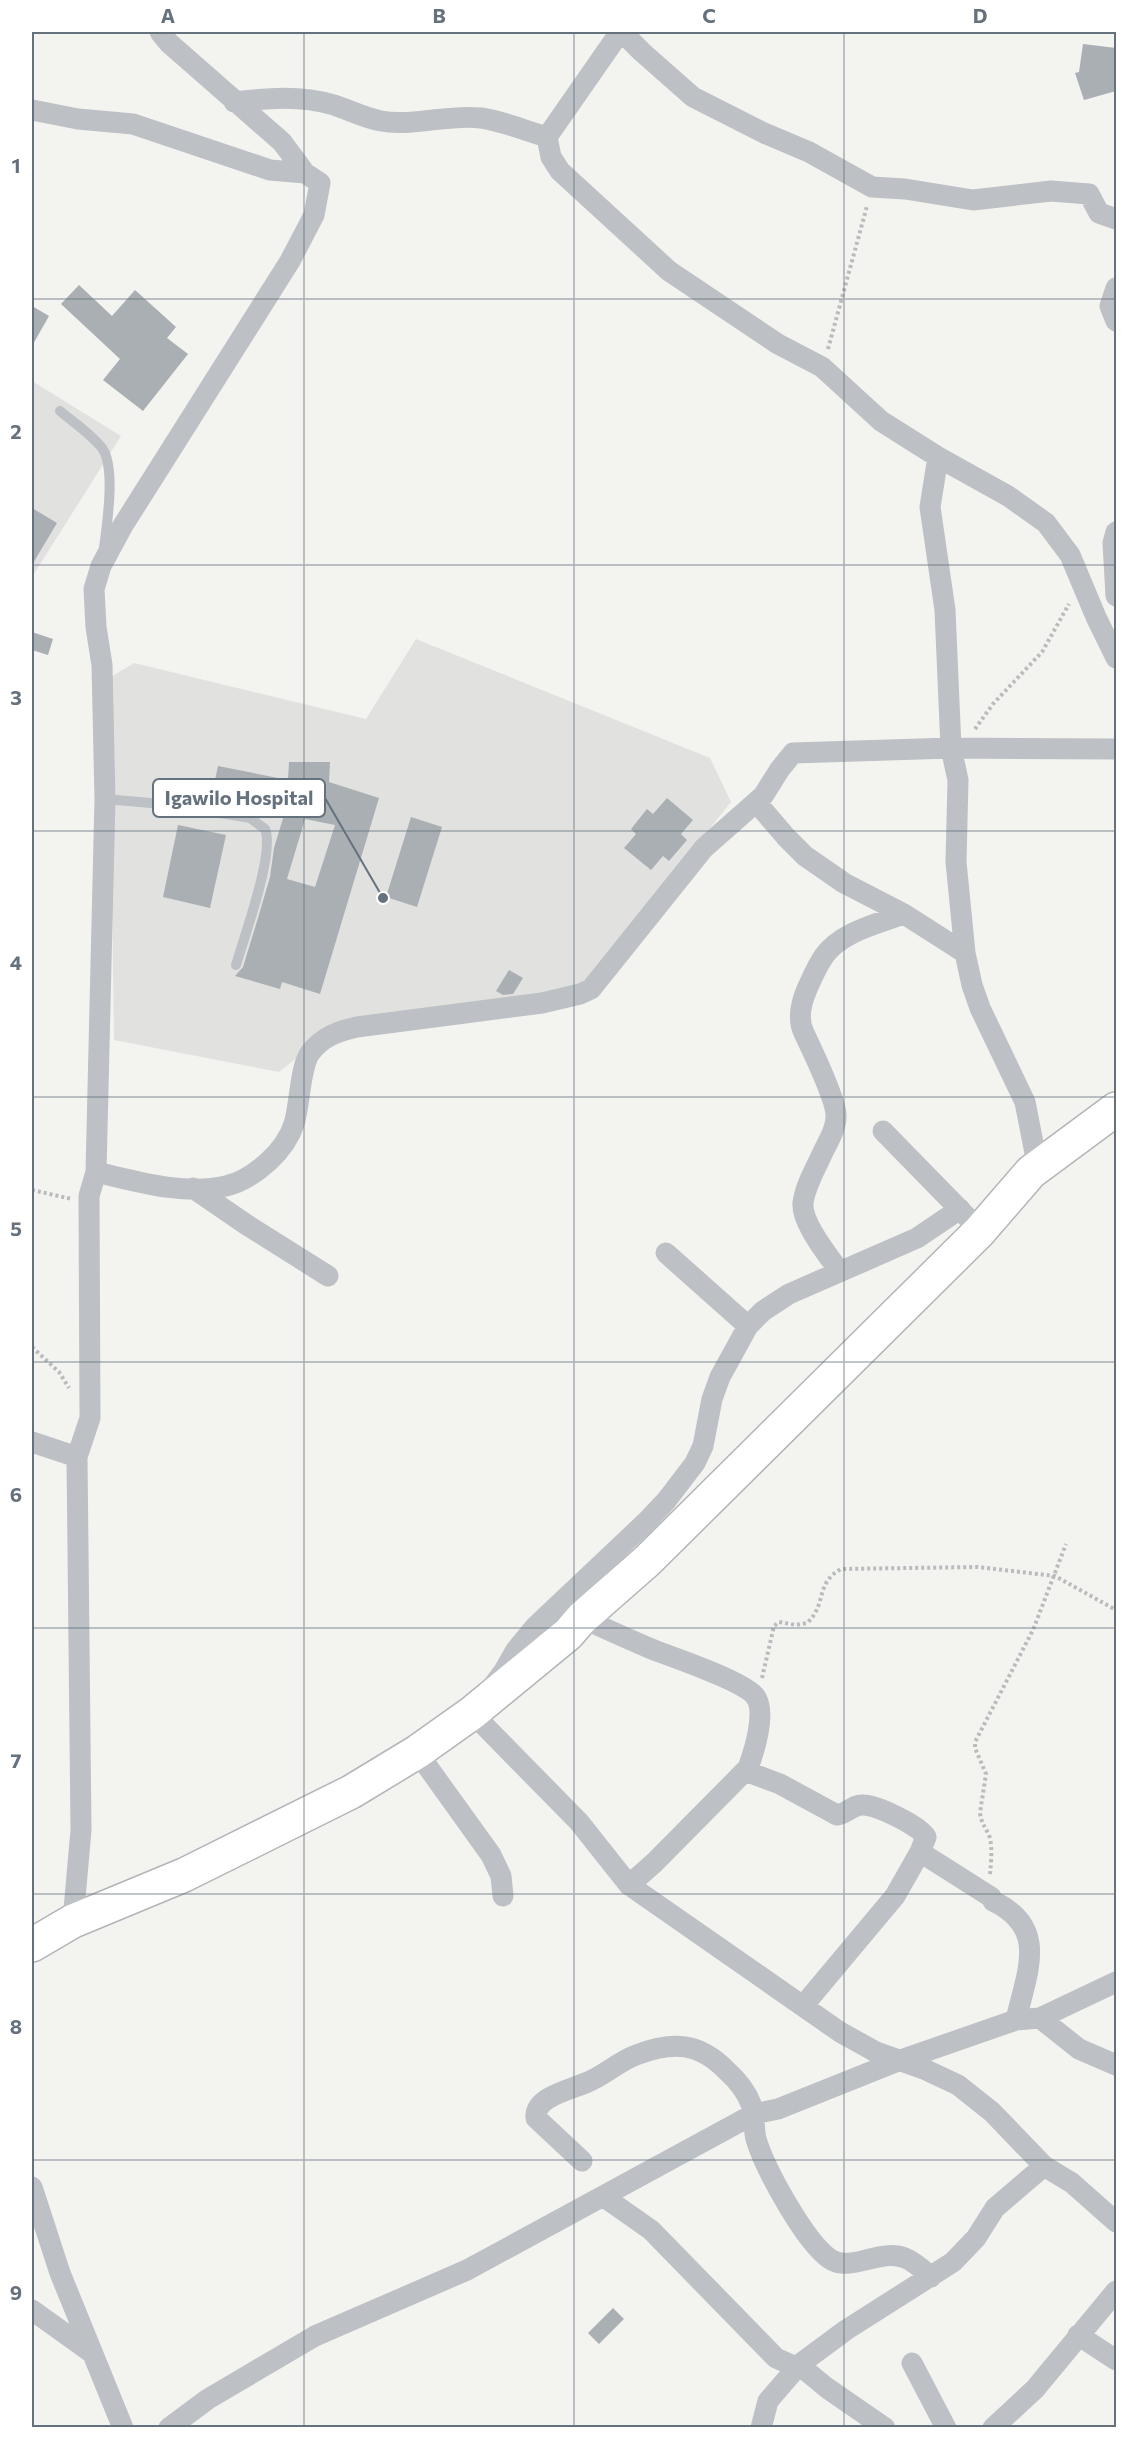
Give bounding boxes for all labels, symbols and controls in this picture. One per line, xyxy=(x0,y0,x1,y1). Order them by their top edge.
text: A xyxy=(161,3,175,27)
text: B xyxy=(432,3,446,27)
text: C xyxy=(702,3,716,27)
text: D xyxy=(973,3,987,27)
text: 1 xyxy=(11,153,21,177)
text: 2 xyxy=(10,419,22,443)
text: 3 xyxy=(10,685,22,709)
callout: Igawilo Hospital xyxy=(153,779,325,817)
text: Igawilo Hospital xyxy=(165,785,313,809)
text: 4 xyxy=(10,950,22,974)
text: 5 xyxy=(10,1216,22,1240)
text: 6 xyxy=(10,1482,22,1506)
text: 7 xyxy=(11,1748,22,1772)
text: 8 xyxy=(10,2014,22,2038)
text: 9 xyxy=(10,2280,22,2304)

